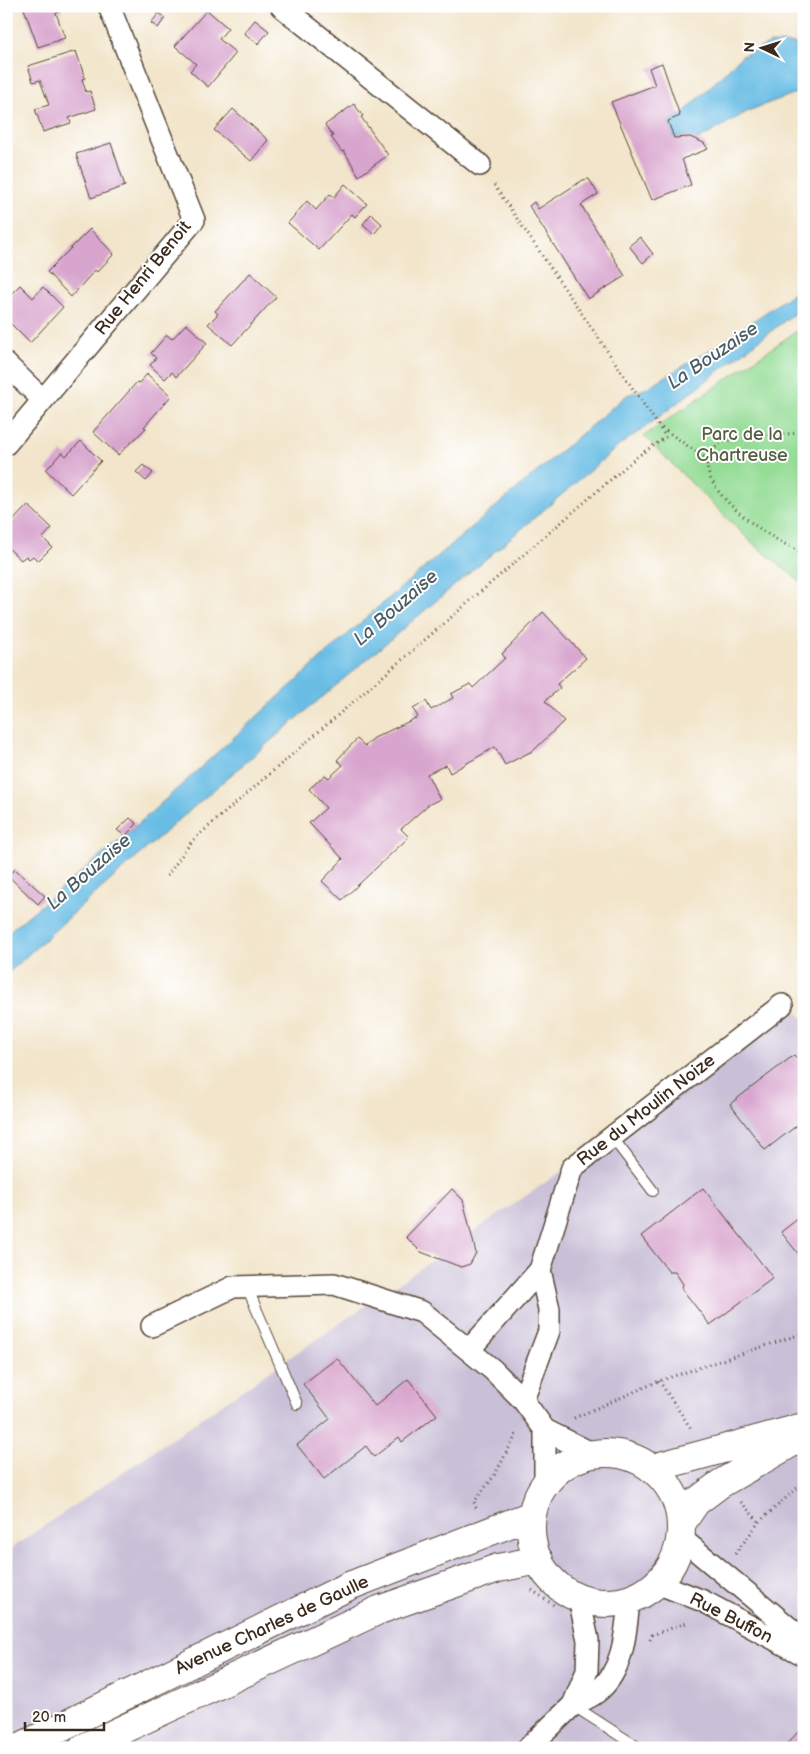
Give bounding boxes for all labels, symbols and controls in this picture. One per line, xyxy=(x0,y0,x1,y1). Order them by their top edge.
north arrow xyxy=(738,22,788,72)
text: N xyxy=(741,41,758,53)
street label: Rue Henri Benoit xyxy=(90,216,196,339)
water label: La Bouzaise xyxy=(663,317,763,395)
park label: Parc de la Chartreuse xyxy=(696,424,788,466)
water label: La Bouzaise xyxy=(349,565,443,651)
water label: La Bouzaise xyxy=(42,829,136,915)
street label: Rue du Moulin Noize xyxy=(573,1049,719,1170)
street label: Avenue Charles de Gaulle xyxy=(172,1571,372,1679)
street label: Rue Buffon xyxy=(686,1588,776,1648)
scale bar xyxy=(25,1699,104,1731)
text: 20 m xyxy=(32,1708,66,1727)

